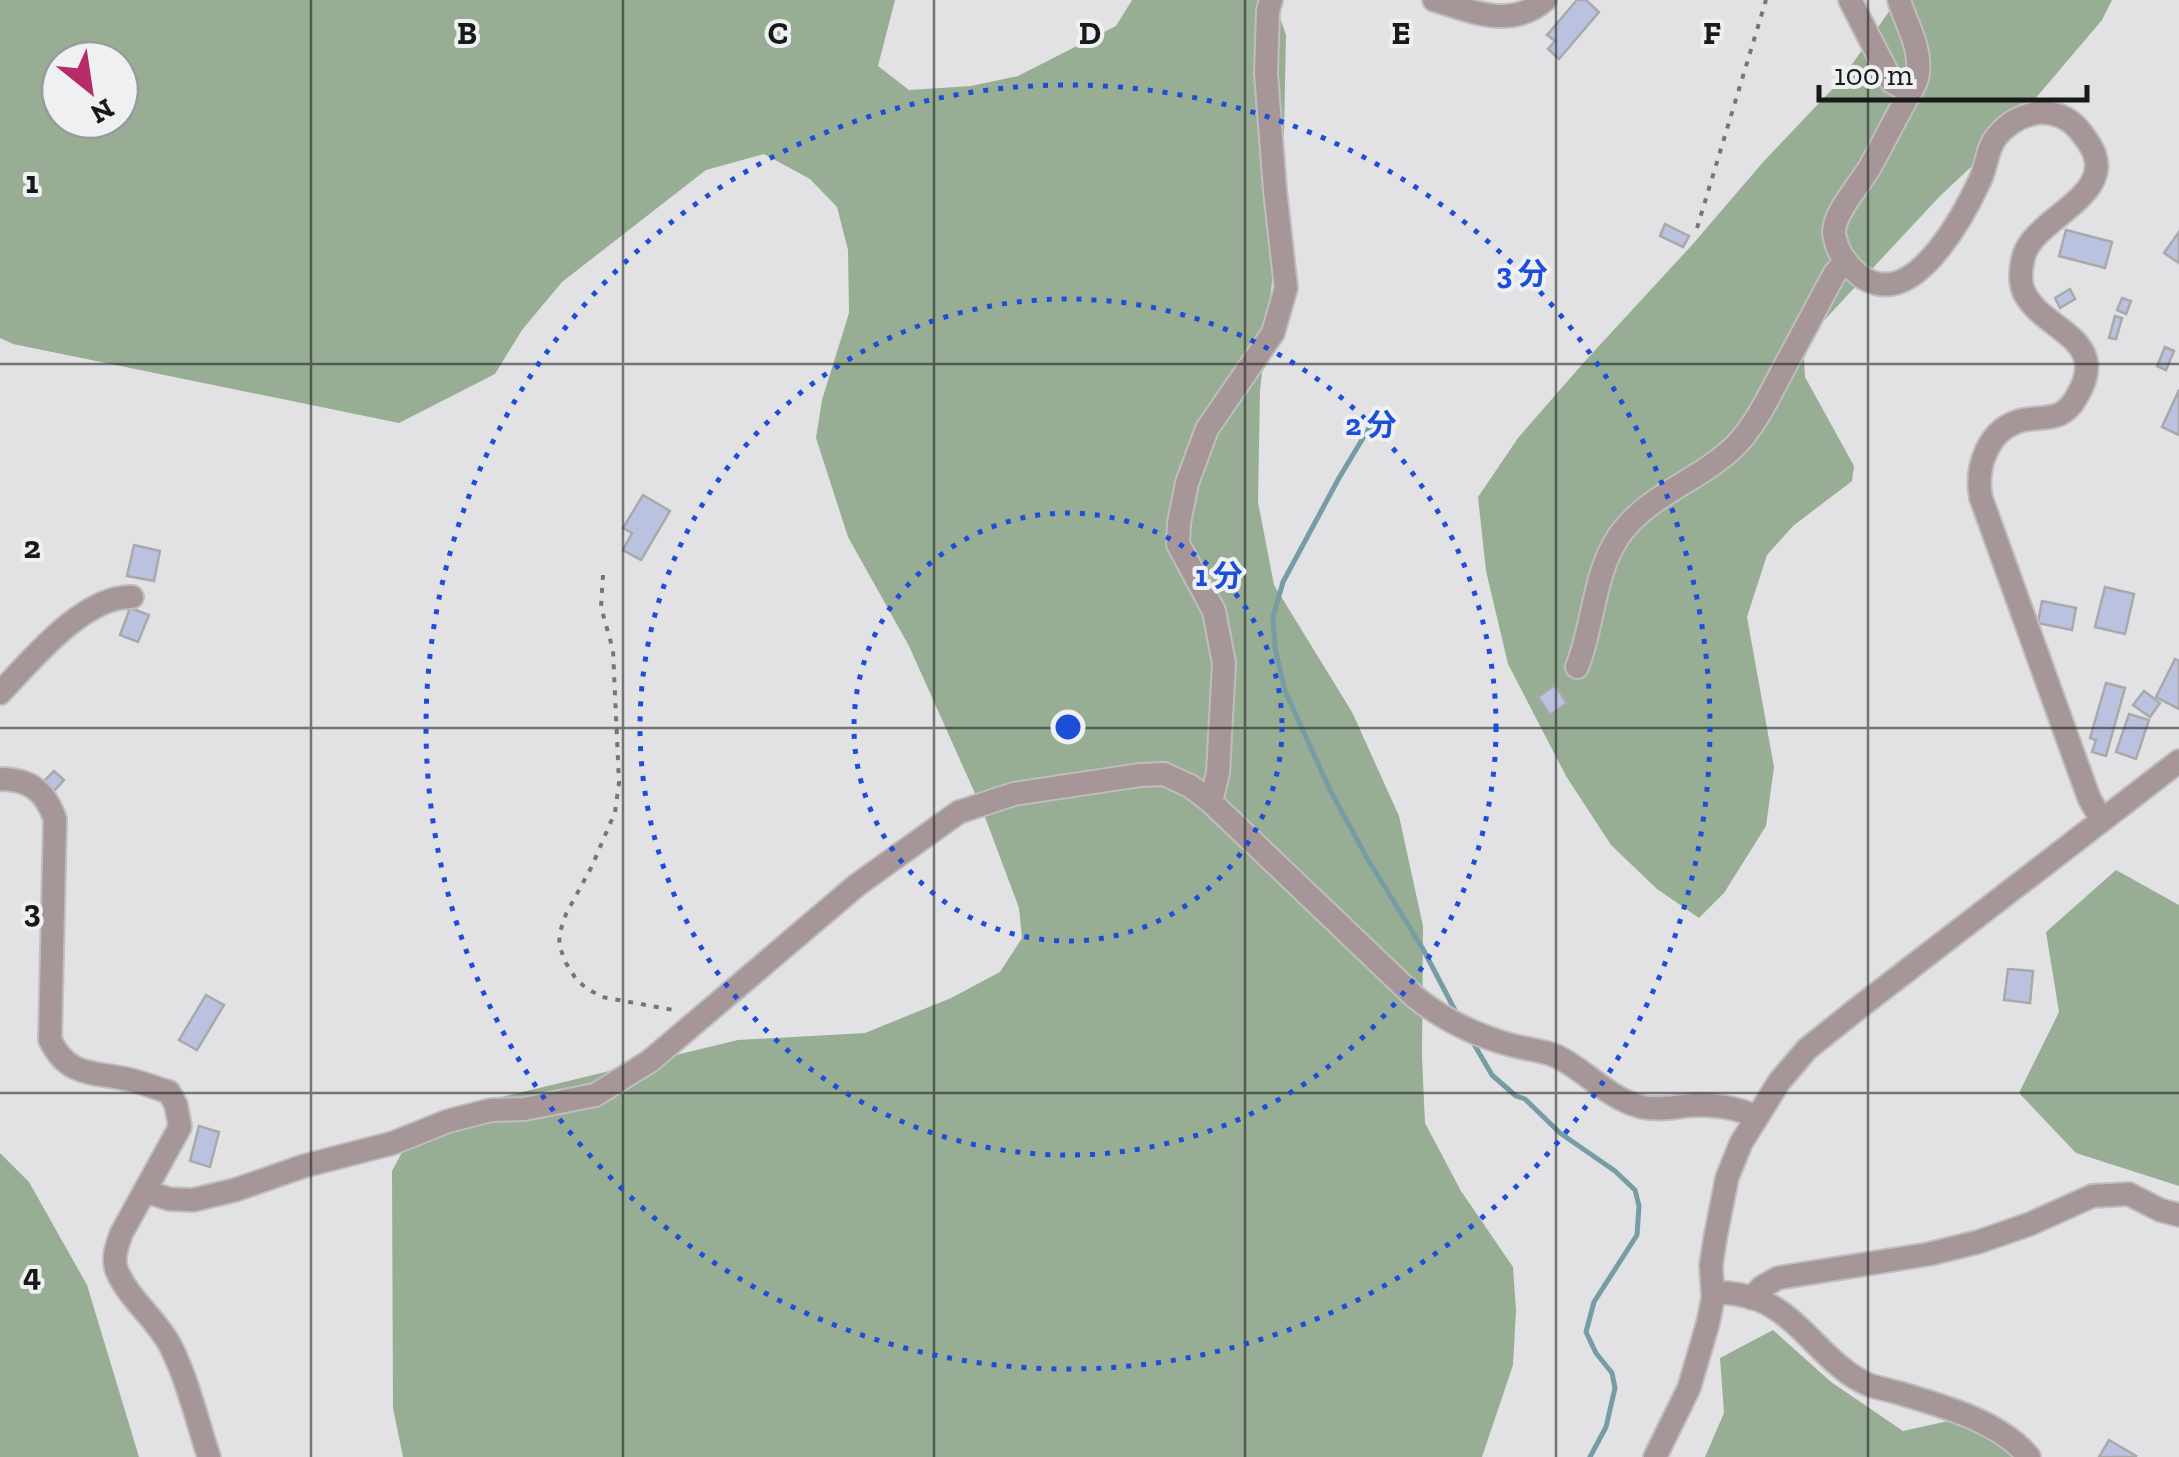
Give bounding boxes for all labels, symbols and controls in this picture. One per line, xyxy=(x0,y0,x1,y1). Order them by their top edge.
text: B xyxy=(457,14,477,52)
text: C xyxy=(768,14,788,52)
text: D xyxy=(1079,14,1101,52)
text: E xyxy=(1392,14,1410,52)
text: F xyxy=(1703,14,1721,52)
north arrow xyxy=(40,40,140,140)
scale bar xyxy=(1819,40,2086,102)
text: 100 m xyxy=(1834,57,1913,93)
text: N xyxy=(85,92,120,131)
text: 1 xyxy=(26,163,39,201)
text: 3 分 xyxy=(1496,256,1548,292)
text: 2 分 xyxy=(1345,407,1397,443)
text: 2 xyxy=(23,528,41,566)
text: 1 分 xyxy=(1195,558,1243,594)
centre of rings xyxy=(1050,709,1086,745)
text: 3 xyxy=(23,892,41,930)
text: 4 xyxy=(23,1256,41,1294)

